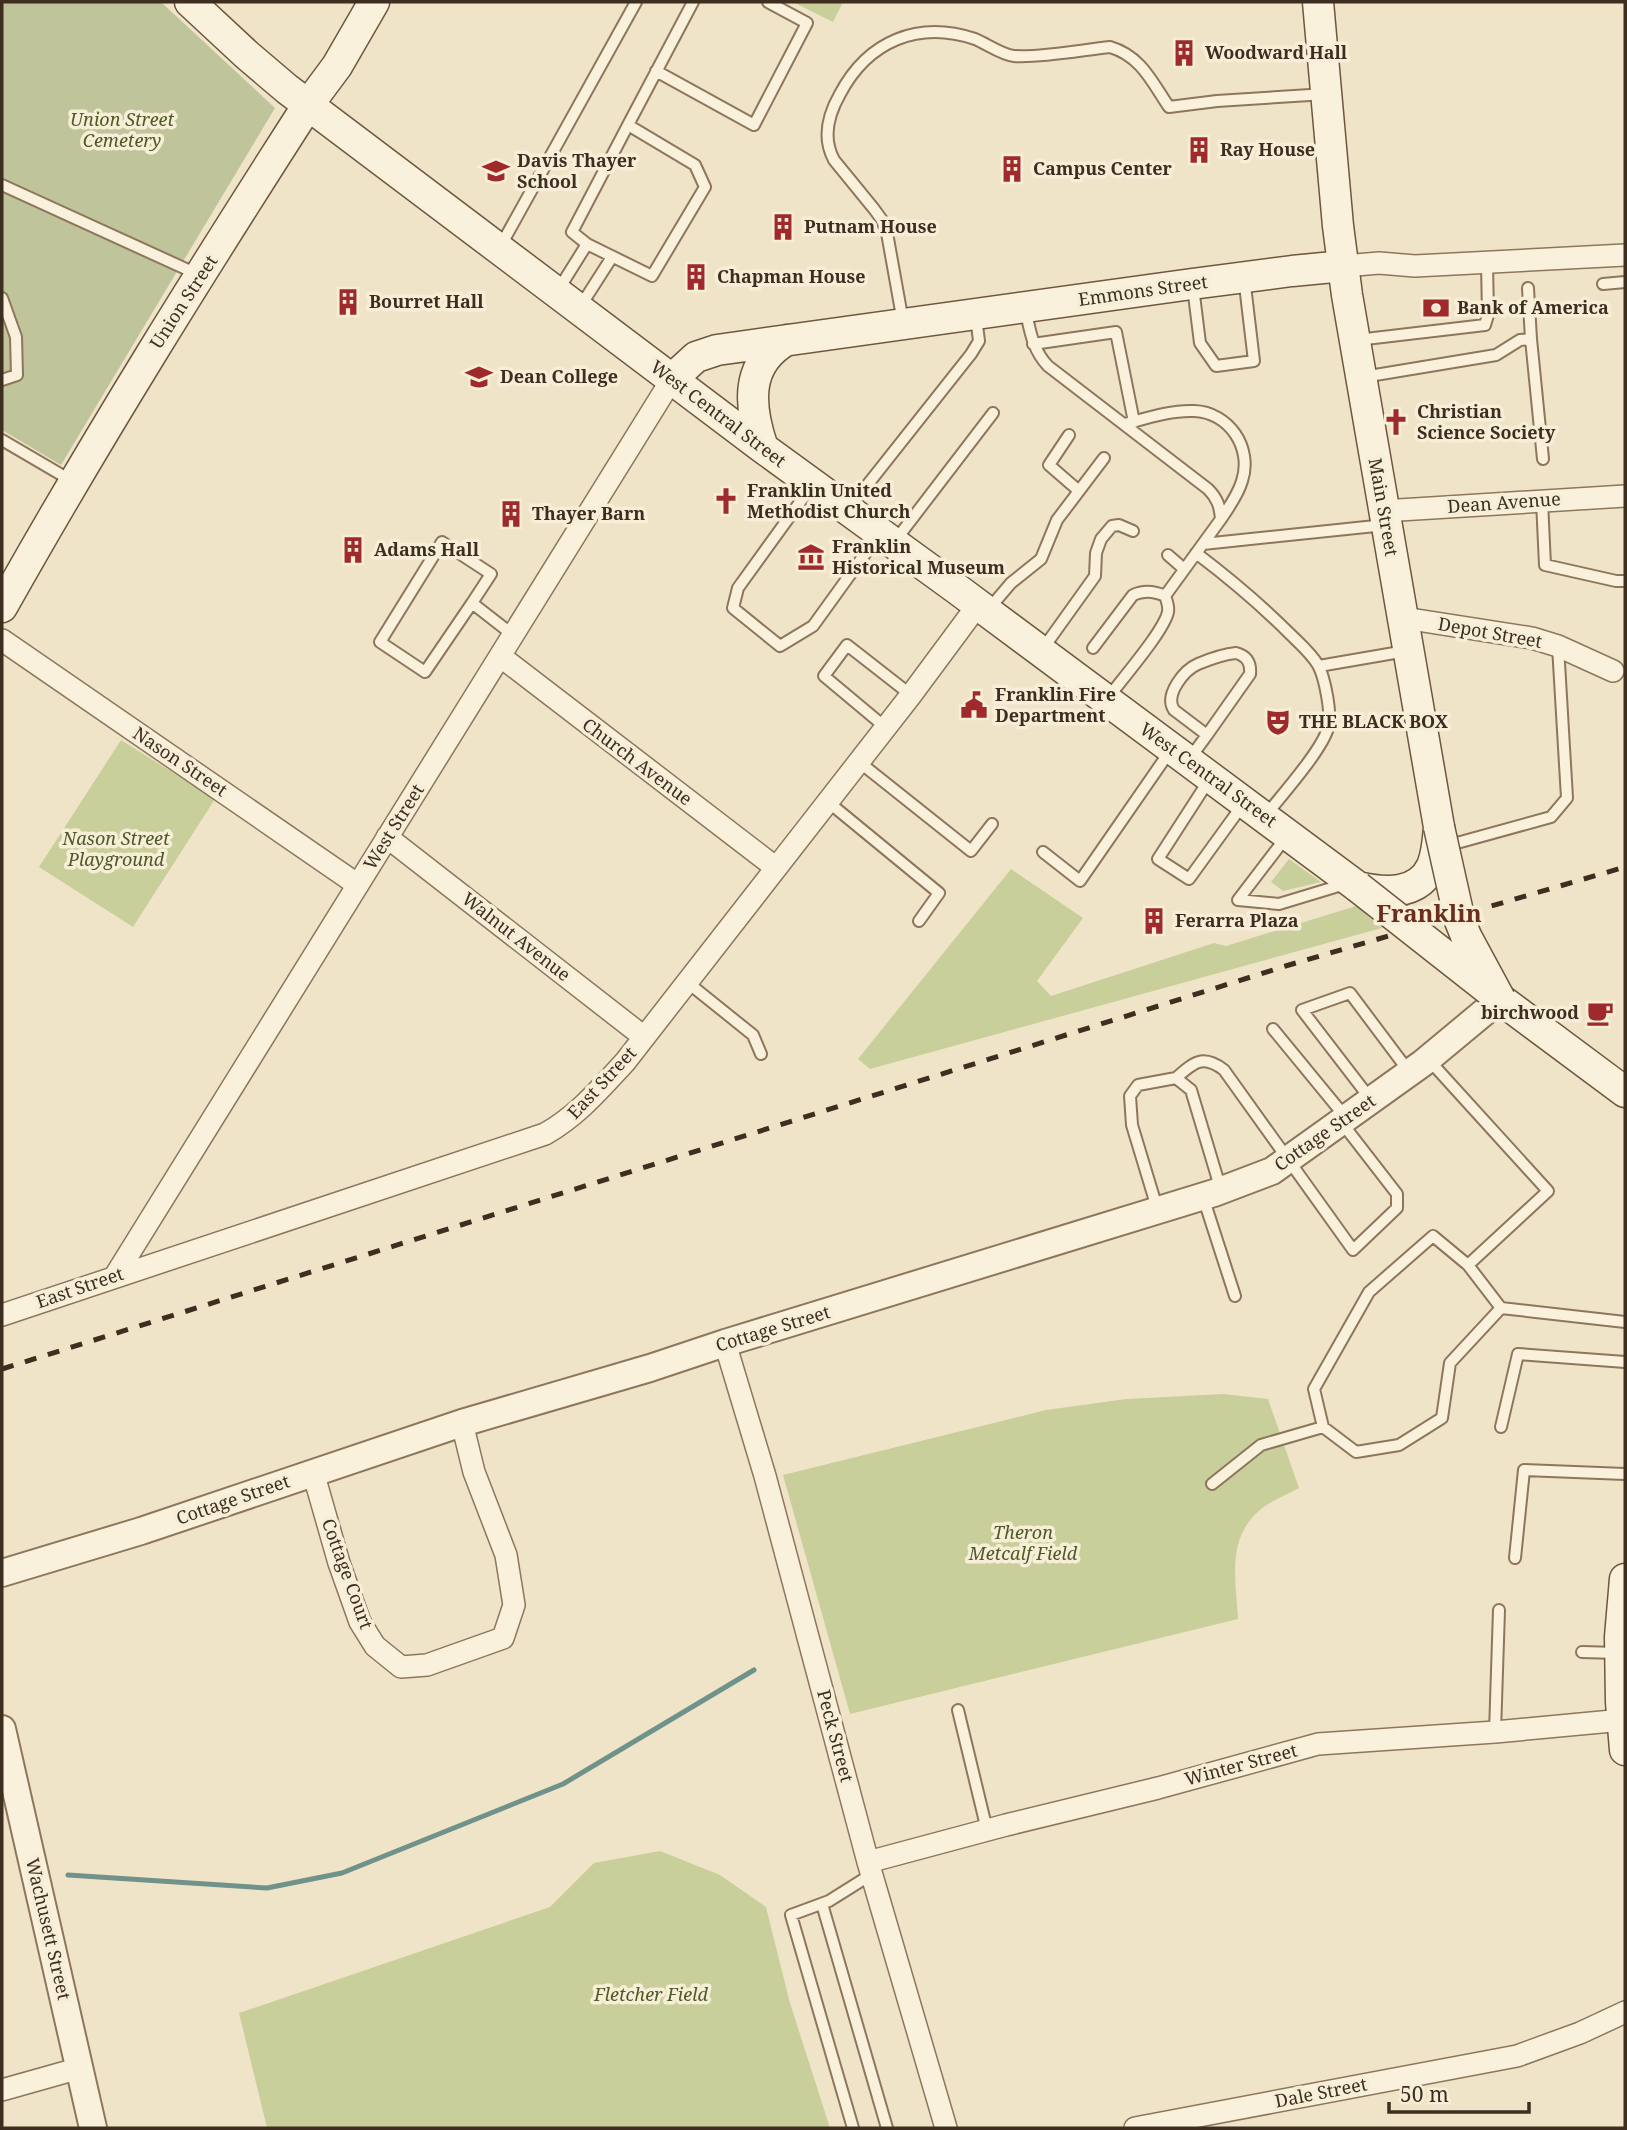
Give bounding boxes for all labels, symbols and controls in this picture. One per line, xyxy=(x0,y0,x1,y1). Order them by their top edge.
building icon: Woodward Hall xyxy=(1169,38,1199,68)
place label: Woodward Hall xyxy=(1205,40,1348,64)
park label: Union Street Cemetery xyxy=(70,107,174,152)
building icon: Ray House xyxy=(1184,135,1214,165)
place label: Ray House xyxy=(1220,137,1315,161)
place label: Davis Thayer School xyxy=(517,148,637,193)
building icon: Campus Center xyxy=(997,154,1027,184)
school or university icon: Davis Thayer School xyxy=(481,156,511,186)
place label: Campus Center xyxy=(1033,156,1172,180)
building icon: Putnam House xyxy=(768,212,798,242)
place label: Putnam House xyxy=(804,214,937,238)
street label: Union Street xyxy=(144,250,222,353)
building icon: Chapman House xyxy=(681,262,711,292)
place label: Chapman House xyxy=(717,264,865,288)
street label: Emmons Street xyxy=(1077,269,1209,311)
building icon: Bourret Hall xyxy=(333,287,363,317)
place label: Bourret Hall xyxy=(369,289,484,313)
bank icon: Bank of America xyxy=(1421,293,1451,323)
place label: Bank of America xyxy=(1457,295,1609,319)
street label: West Central Street xyxy=(646,354,791,472)
school or university icon: Dean College xyxy=(464,362,494,392)
place label: Dean College xyxy=(500,364,618,388)
place label: Christian Science Society xyxy=(1417,399,1556,444)
church icon: Christian Science Society xyxy=(1381,407,1411,437)
street label: Main Street xyxy=(1364,456,1404,558)
place label: Franklin United Methodist Church xyxy=(747,478,910,523)
church icon: Franklin United Methodist Church xyxy=(711,486,741,516)
street label: Dean Avenue xyxy=(1446,486,1561,518)
building icon: Thayer Barn xyxy=(496,499,526,529)
place label: Thayer Barn xyxy=(532,501,645,525)
place label: Franklin Historical Museum xyxy=(832,534,1005,579)
building icon: Adams Hall xyxy=(338,535,368,565)
place label: Adams Hall xyxy=(374,537,480,561)
museum icon: Franklin Historical Museum xyxy=(796,542,826,572)
street label: Depot Street xyxy=(1436,611,1544,653)
place label: Franklin Fire Department xyxy=(995,682,1116,727)
public building icon: Franklin Fire Department xyxy=(959,690,989,720)
theatre icon: THE BLACK BOX xyxy=(1263,707,1293,737)
place label: THE BLACK BOX xyxy=(1299,709,1448,733)
street label: Church Avenue xyxy=(578,712,697,810)
street label: West Central Street xyxy=(1135,716,1282,832)
street label: Nason Street xyxy=(129,721,232,802)
street label: West Street xyxy=(357,779,429,874)
park label: Nason Street Playground xyxy=(61,826,170,871)
street label: Walnut Avenue xyxy=(457,886,576,986)
district label: Franklin xyxy=(1376,896,1482,929)
building icon: Ferarra Plaza xyxy=(1139,906,1169,936)
place label: Ferarra Plaza xyxy=(1175,908,1299,932)
cafe icon: birchwood xyxy=(1585,998,1615,1028)
place label: birchwood xyxy=(1481,1000,1579,1024)
street label: East Street xyxy=(562,1041,641,1124)
street label: Cottage Street xyxy=(1269,1088,1380,1176)
street label: East Street xyxy=(33,1261,126,1313)
street label: Cottage Street xyxy=(713,1299,833,1357)
street label: Cottage Street xyxy=(173,1468,293,1530)
street label: Cottage Court xyxy=(317,1515,379,1632)
park label: Theron Metcalf Field xyxy=(968,1520,1078,1565)
street label: Peck Street xyxy=(812,1687,860,1785)
street label: Winter Street xyxy=(1182,1737,1300,1791)
street label: Wachusett Street xyxy=(21,1856,77,2002)
park label: Fletcher Field xyxy=(593,1982,709,2006)
scale bar xyxy=(1389,2070,1529,2114)
street label: Dale Street xyxy=(1273,2071,1369,2113)
text: 50 m xyxy=(1400,2080,1449,2108)

